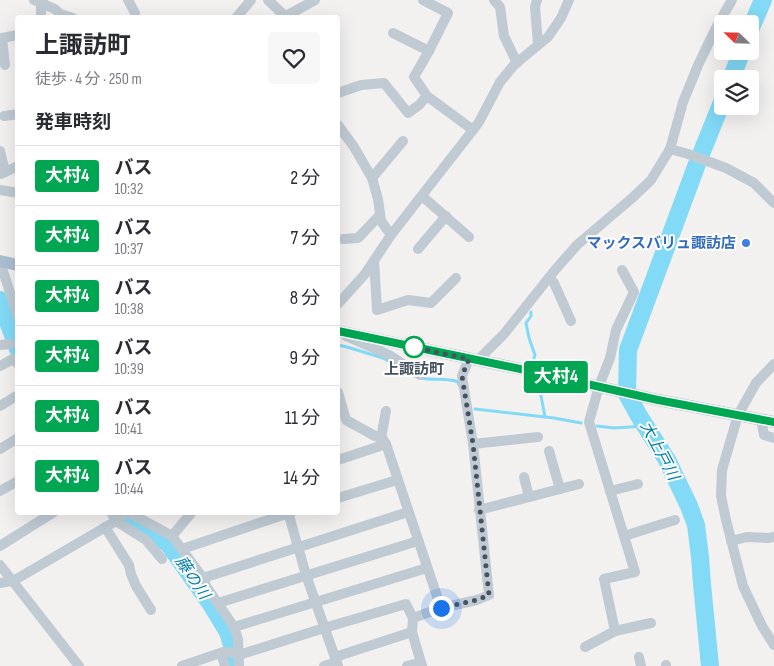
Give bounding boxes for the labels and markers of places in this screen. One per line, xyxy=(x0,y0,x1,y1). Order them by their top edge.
place label: マックスバリュ諏訪店 xyxy=(586,234,736,253)
marker: マックスバリュ諏訪店 xyxy=(740,237,752,249)
marker: 上諏訪町 xyxy=(403,336,425,358)
place label: 上諏訪町 xyxy=(384,360,444,379)

